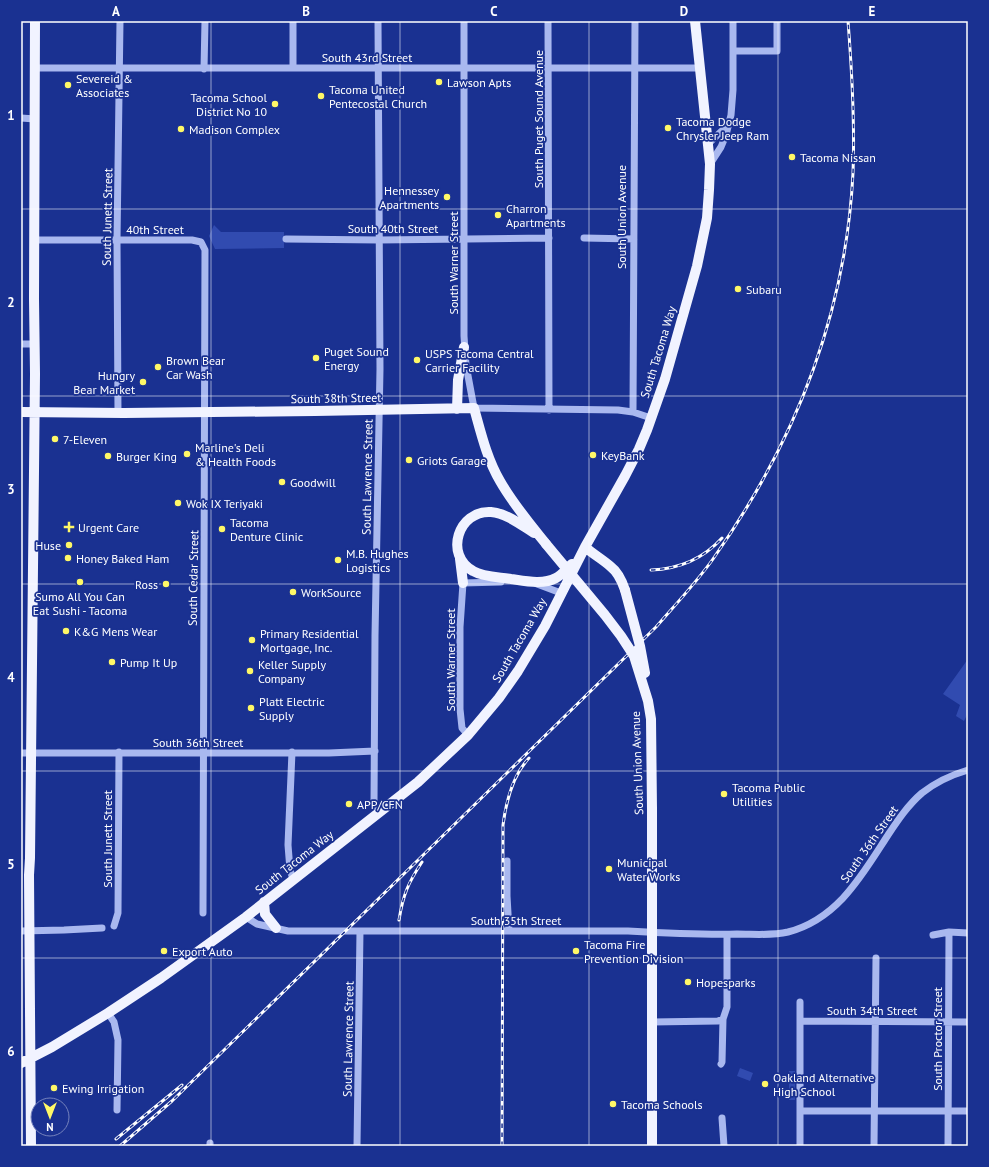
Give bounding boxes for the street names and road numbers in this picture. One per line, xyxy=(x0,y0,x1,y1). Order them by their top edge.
street label: South 43rd Street xyxy=(322,50,412,65)
street label: South Puget Sound Avenue xyxy=(531,50,546,188)
street label: South Union Avenue xyxy=(614,165,629,269)
street label: South Junett Street xyxy=(99,168,115,266)
street label: South Warner Street xyxy=(446,212,461,314)
street label: South 40th Street xyxy=(348,221,438,236)
street label: 40th Street xyxy=(126,222,184,237)
street label: South Tacoma Way xyxy=(637,304,679,400)
street label: South 38th Street xyxy=(291,390,381,406)
street label: South Lawrence Street xyxy=(358,419,376,535)
street label: South Cedar Street xyxy=(185,530,201,626)
street label: South Tacoma Way xyxy=(489,595,550,685)
street label: South Warner Street xyxy=(443,609,458,711)
street label: South Union Avenue xyxy=(628,711,646,815)
street label: South 36th Street xyxy=(153,735,243,750)
street label: South Junett Street xyxy=(100,790,115,888)
street label: South 36th Street xyxy=(837,803,901,885)
street label: South Tacoma Way xyxy=(252,827,336,897)
street label: South 35th Street xyxy=(471,913,561,928)
street label: South Lawrence Street xyxy=(339,981,357,1097)
street label: South Proctor Street xyxy=(930,987,945,1091)
street label: South 34th Street xyxy=(827,1003,917,1018)

